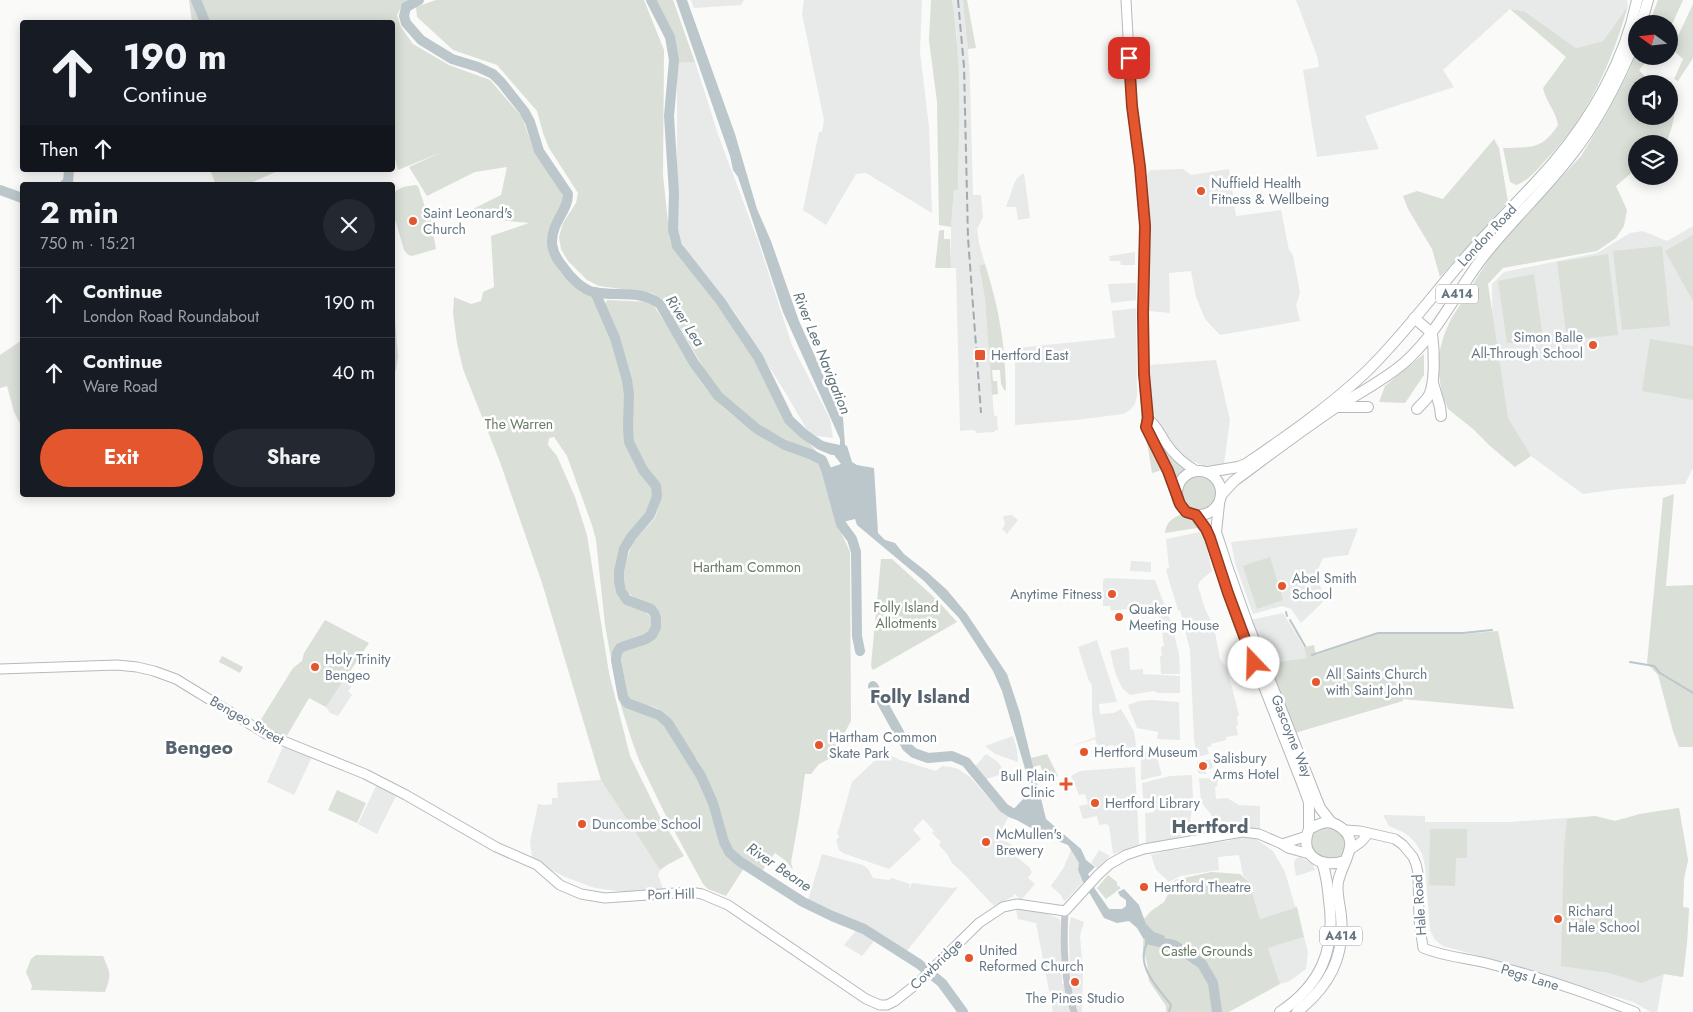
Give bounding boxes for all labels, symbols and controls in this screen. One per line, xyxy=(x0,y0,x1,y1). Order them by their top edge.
north arrow xyxy=(1628,15,1678,65)
map controls xyxy=(1628,15,1678,185)
text: 190 m xyxy=(123,32,227,82)
pin xyxy=(1108,37,1150,79)
icon: ahead xyxy=(40,40,105,105)
icon: arrive xyxy=(1115,44,1143,72)
button: sound xyxy=(1628,75,1678,125)
text: Continue xyxy=(123,78,207,110)
icon: ahead xyxy=(89,135,117,163)
button: layers xyxy=(1628,135,1678,185)
text: Then xyxy=(40,136,79,163)
place label: Nuffield Health Fitness & Wellbeing xyxy=(1211,173,1329,209)
marker: Nuffield Health Fitness & Wellbeing xyxy=(1195,185,1207,197)
text: 2 min xyxy=(40,191,119,234)
button: close xyxy=(323,199,375,251)
street label: London Road xyxy=(1453,199,1521,271)
place label: Saint Leonard's Church xyxy=(423,203,513,239)
marker: Saint Leonard's Church xyxy=(407,215,419,227)
text: 750 m · 15:21 xyxy=(40,232,136,255)
text: Continue xyxy=(83,278,162,305)
road number: A414 xyxy=(1436,284,1478,304)
water label: River Lee Navigation xyxy=(787,288,857,418)
icon: ahead xyxy=(40,289,68,317)
text: 190 m xyxy=(324,289,375,316)
water label: River Lea xyxy=(660,291,710,352)
text: London Road Roundabout xyxy=(83,305,259,328)
place label: Simon Balle All-Through School xyxy=(1471,327,1583,363)
marker: Simon Balle All-Through School xyxy=(1587,339,1599,351)
place label: Hertford East xyxy=(991,345,1069,365)
text: Continue xyxy=(83,348,162,375)
marker: Hertford East xyxy=(973,348,987,362)
icon: ahead xyxy=(40,359,68,387)
text: 40 m xyxy=(332,359,375,386)
text: Ware Road xyxy=(83,375,158,398)
park label: The Warren xyxy=(485,414,553,434)
button: Exit xyxy=(40,429,203,487)
button: Share xyxy=(213,429,375,487)
park label: Hartham Common xyxy=(693,557,801,577)
place label: Abel Smith School xyxy=(1292,568,1357,604)
marker: Abel Smith School xyxy=(1276,580,1288,592)
place label: Anytime Fitness xyxy=(1010,584,1102,604)
marker: Anytime Fitness xyxy=(1106,588,1118,600)
park label: Folly Island Allotments xyxy=(873,597,939,633)
place label: Quaker Meeting House xyxy=(1129,599,1219,635)
marker: Quaker Meeting House xyxy=(1113,611,1125,623)
position arrow xyxy=(1227,636,1279,688)
place label: Holy Trinity Bengeo xyxy=(325,649,391,685)
marker: Holy Trinity Bengeo xyxy=(309,661,321,673)
place label: All Saints Church with Saint John xyxy=(1326,664,1427,700)
marker: All Saints Church with Saint John xyxy=(1310,676,1322,688)
district label: Folly Island xyxy=(870,683,970,710)
street label: Bengeo Street xyxy=(206,691,288,750)
street label: Gascoyne Way xyxy=(1266,692,1318,781)
place label: Hartham Common Skate Park xyxy=(829,727,937,763)
district label: Bengeo xyxy=(165,734,233,761)
marker: Hartham Common Skate Park xyxy=(813,739,825,751)
place label: Hertford Museum xyxy=(1094,742,1198,762)
marker: Hertford Museum xyxy=(1078,746,1090,758)
place label: Salisbury Arms Hotel xyxy=(1213,748,1279,784)
marker: Salisbury Arms Hotel xyxy=(1197,760,1209,772)
place label: Bull Plain Clinic xyxy=(1001,766,1055,802)
marker: Bull Plain Clinic xyxy=(1059,777,1073,791)
place label: Hertford Library xyxy=(1105,793,1201,813)
marker: Hertford Library xyxy=(1089,797,1101,809)
district label: Hertford xyxy=(1172,813,1248,840)
place label: Duncombe School xyxy=(592,814,701,834)
marker: Duncombe School xyxy=(576,818,588,830)
place label: McMullen's Brewery xyxy=(996,824,1062,860)
marker: McMullen's Brewery xyxy=(980,836,992,848)
water label: River Beane xyxy=(742,837,816,897)
street label: Hale Road xyxy=(1407,874,1431,936)
place label: Hertford Theatre xyxy=(1154,877,1251,897)
marker: Hertford Theatre xyxy=(1138,881,1150,893)
street label: Port Hill xyxy=(647,884,695,904)
place label: Richard Hale School xyxy=(1568,901,1640,937)
marker: Richard Hale School xyxy=(1552,913,1564,925)
road number: A414 xyxy=(1320,926,1362,946)
street label: Cowbridge xyxy=(905,934,967,994)
place label: United Reformed Church xyxy=(979,940,1084,976)
park label: Castle Grounds xyxy=(1161,941,1253,961)
marker: United Reformed Church xyxy=(963,952,975,964)
street label: Pegs Lane xyxy=(1498,959,1562,995)
marker: The Pines Studio xyxy=(1069,976,1081,988)
place label: The Pines Studio xyxy=(1026,988,1125,1008)

